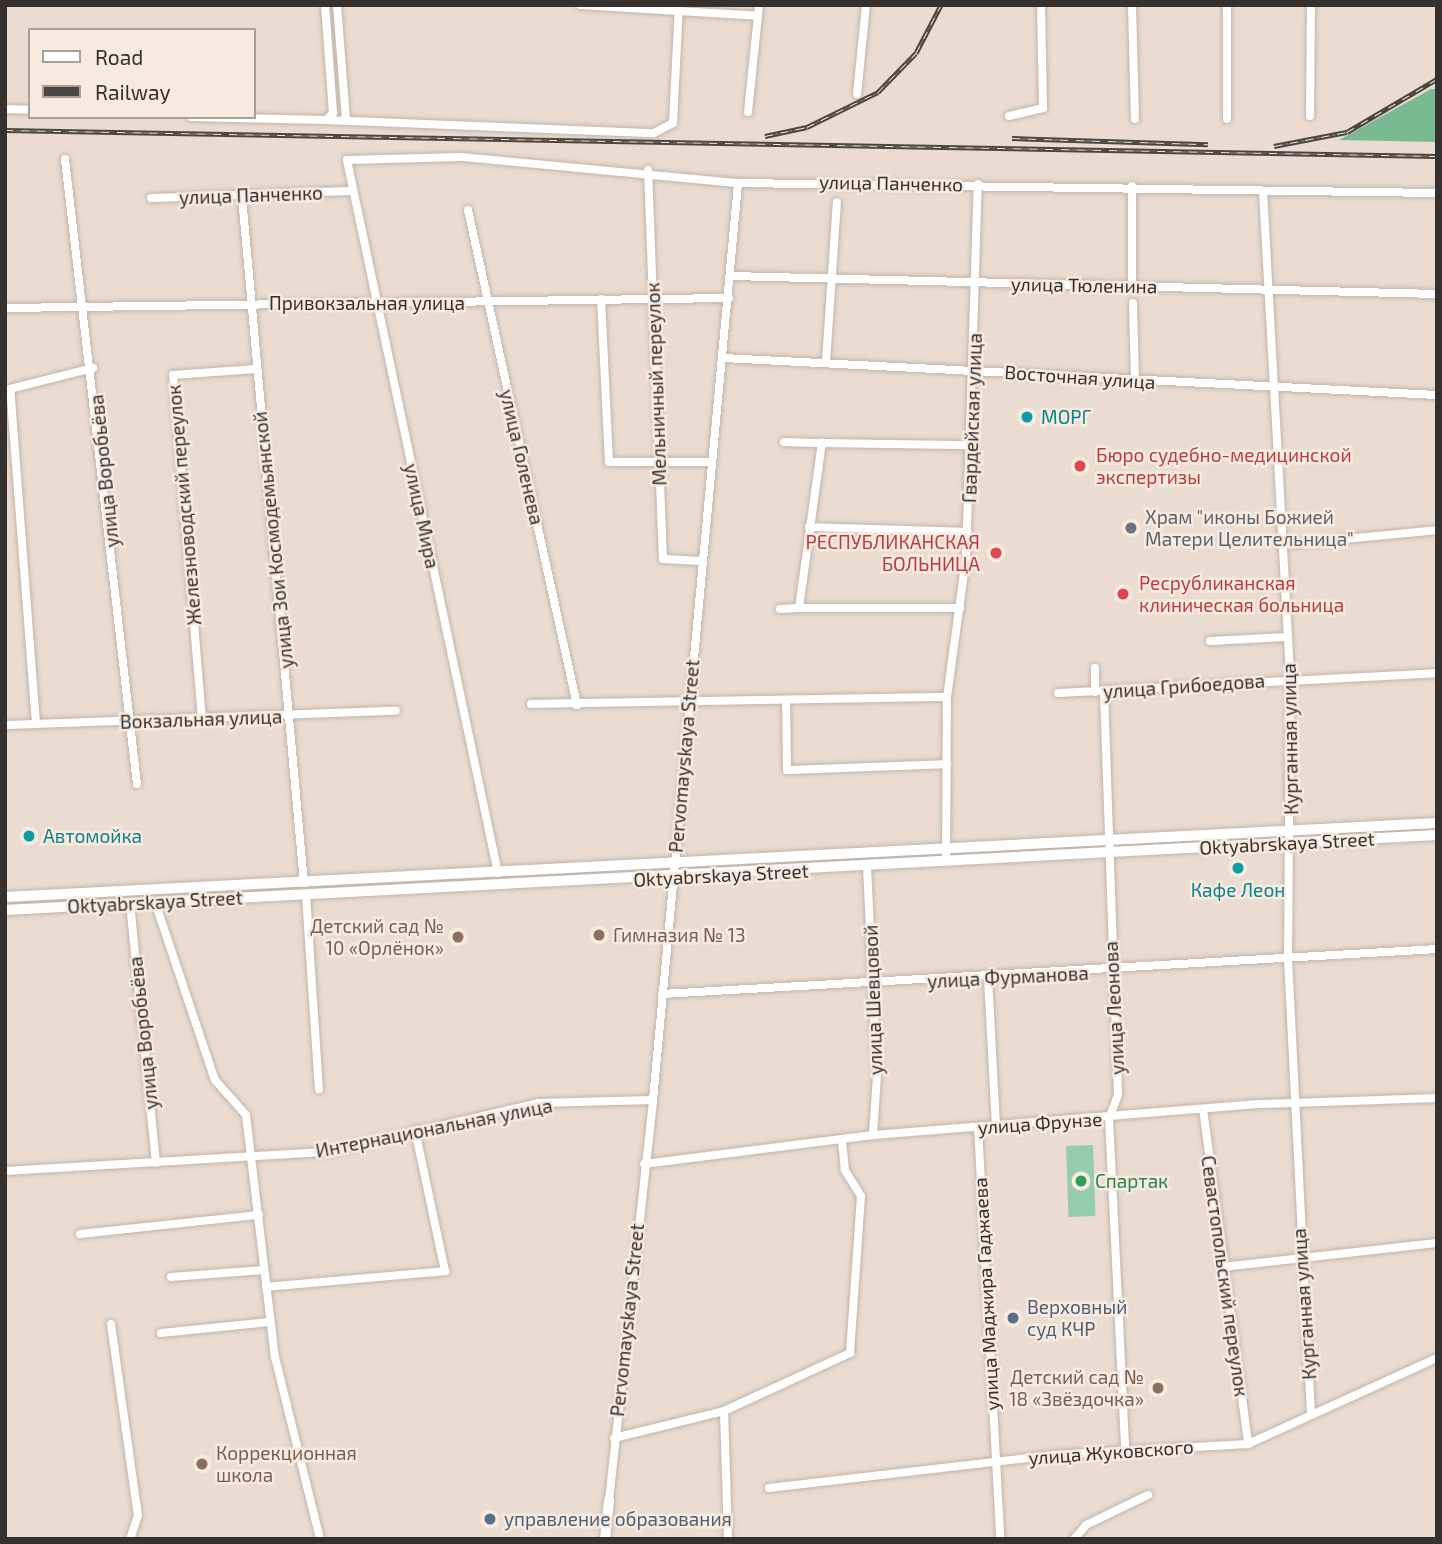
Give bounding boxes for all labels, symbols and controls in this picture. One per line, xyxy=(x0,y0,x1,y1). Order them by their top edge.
legend xyxy=(28,28,256,119)
text: Road xyxy=(95,44,143,69)
text: Railway xyxy=(95,79,171,104)
street label: улица Панченко xyxy=(819,170,963,196)
street label: улица Панченко xyxy=(179,181,323,209)
street label: улица Тюленина xyxy=(1011,272,1157,298)
street label: Мельничный переулок xyxy=(641,282,671,486)
street label: Привокзальная улица xyxy=(269,292,465,314)
street label: Гвардейская улица xyxy=(958,333,986,503)
street label: Восточная улица xyxy=(1004,360,1156,394)
street label: Железноводский переулок xyxy=(162,384,206,626)
street label: улица Голенева xyxy=(495,387,549,527)
street label: улица Воробьёва xyxy=(85,393,123,549)
place label: МОРГ xyxy=(1041,406,1091,428)
marker: МОРГ xyxy=(1019,409,1035,425)
street label: улица Зои Космодемьянской xyxy=(248,410,298,670)
place label: Бюро судебно-медицинской экспертизы xyxy=(1096,444,1352,488)
marker: Бюро судебно-медицинской экспертизы xyxy=(1070,456,1090,476)
street label: улица Мира xyxy=(400,461,444,571)
place label: Храм "иконы Божией Матери Целительница" xyxy=(1145,506,1354,550)
marker: Храм "иконы Божией Матери Целительница" xyxy=(1123,520,1139,536)
place label: РЕСПУБЛИКАНСКАЯ БОЛЬНИЦА xyxy=(806,531,980,575)
marker: РЕСПУБЛИКАНСКАЯ БОЛЬНИЦА xyxy=(986,543,1006,563)
place label: Ресрубликанская клиническая больница xyxy=(1139,572,1344,616)
marker: Ресрубликанская клиническая больница xyxy=(1113,584,1133,604)
street label: Pervomayskaya Street xyxy=(664,658,704,854)
street label: Курганная улица xyxy=(1277,663,1303,815)
street label: улица Грибоедова xyxy=(1102,669,1266,703)
street label: Вокзальная улица xyxy=(119,705,283,733)
place label: Автомойка xyxy=(43,825,142,847)
street label: Oktyabrskaya Street xyxy=(1199,827,1375,859)
marker: Автомойка xyxy=(21,828,37,844)
street label: Oktyabrskaya Street xyxy=(633,859,809,891)
marker: Кафе Леон xyxy=(1230,860,1246,876)
place label: Кафе Леон xyxy=(1191,879,1285,901)
street label: Oktyabrskaya Street xyxy=(67,886,243,918)
place label: Детский сад № 10 «Орлёнок» xyxy=(310,915,444,959)
place label: Гимназия № 13 xyxy=(613,924,746,946)
street label: улица Шевцовой xyxy=(859,924,887,1076)
marker: Гимназия № 13 xyxy=(591,927,607,943)
marker: Детский сад № 10 «Орлёнок» xyxy=(450,929,466,945)
street label: улица Леонова xyxy=(1099,941,1129,1075)
street label: улица Воробьёва xyxy=(124,955,162,1111)
street label: улица Фурманова xyxy=(927,961,1089,993)
street label: Интернациональная улица xyxy=(314,1094,554,1162)
street label: улица Фрунзе xyxy=(977,1107,1103,1139)
street label: Севастопольский переулок xyxy=(1197,1154,1253,1398)
place label: Спартак xyxy=(1095,1170,1168,1192)
marker: Спартак xyxy=(1073,1173,1089,1189)
street label: улица Маджира Гаджаева xyxy=(969,1177,1003,1411)
street label: Pervomayskaya Street xyxy=(606,1222,648,1418)
street label: Курганная улица xyxy=(1287,1227,1321,1381)
place label: Верховный суд КЧР xyxy=(1027,1296,1127,1340)
marker: Верховный суд КЧР xyxy=(1005,1310,1021,1326)
place label: Детский сад № 18 «Звёздочка» xyxy=(1009,1366,1144,1410)
marker: Детский сад № 18 «Звёздочка» xyxy=(1150,1380,1166,1396)
street label: улица Жуковского xyxy=(1028,1435,1194,1469)
place label: Коррекционная школа xyxy=(216,1442,357,1486)
marker: Коррекционная школа xyxy=(194,1456,210,1472)
place label: управление образования xyxy=(504,1508,732,1530)
marker: управление образования xyxy=(482,1511,498,1527)

